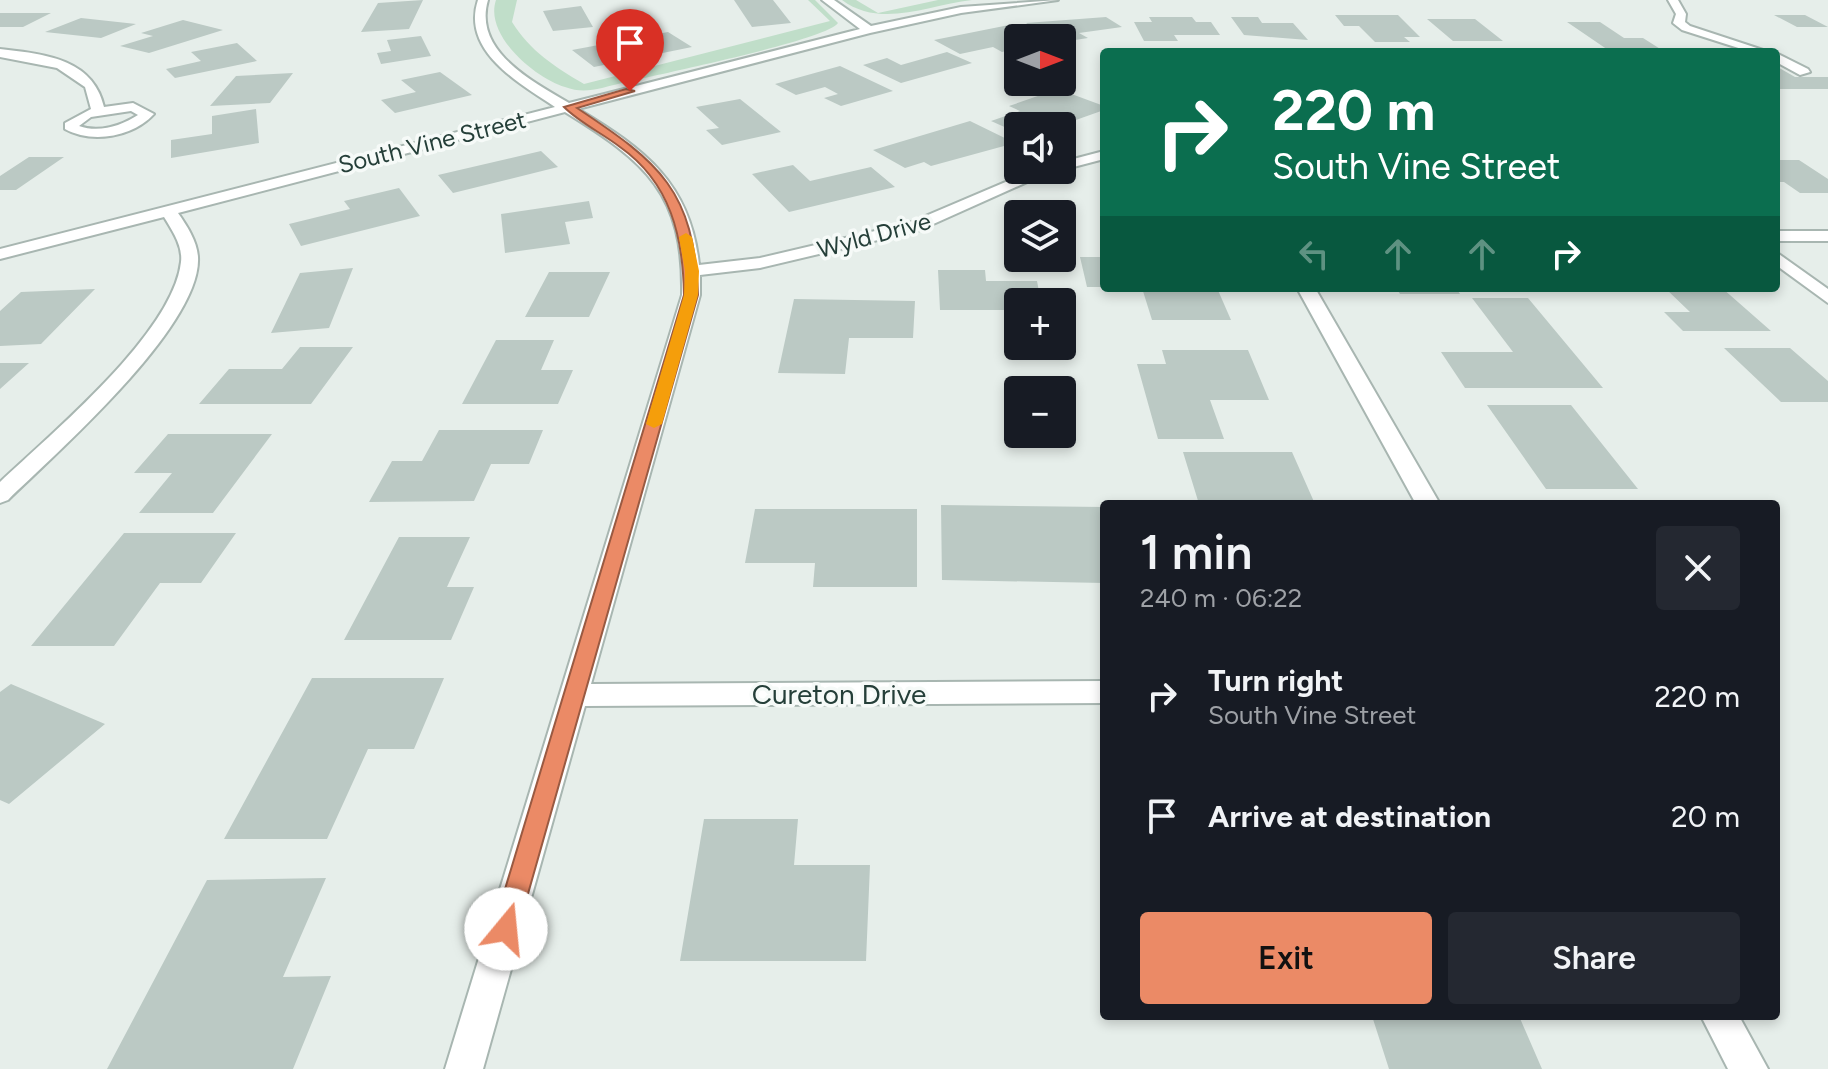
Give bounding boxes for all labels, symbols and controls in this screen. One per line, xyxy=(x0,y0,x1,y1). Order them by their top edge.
pin xyxy=(596,9,664,91)
icon: arrive xyxy=(608,21,652,65)
north arrow xyxy=(1004,24,1076,96)
map controls xyxy=(1004,24,1076,448)
text: 220 m xyxy=(1272,77,1435,144)
icon: right xyxy=(1140,80,1244,184)
street label: South Vine Street xyxy=(335,105,529,179)
button: sound xyxy=(1004,112,1076,184)
text: South Vine Street xyxy=(1272,145,1560,188)
button: layers xyxy=(1004,200,1076,272)
street label: Wyld Drive xyxy=(814,206,934,264)
icon: left xyxy=(1292,232,1336,276)
icon: ahead xyxy=(1376,232,1420,276)
icon: ahead xyxy=(1460,232,1504,276)
icon: right xyxy=(1544,232,1588,276)
button: + xyxy=(1004,288,1076,360)
button: − xyxy=(1004,376,1076,448)
text: 1 min xyxy=(1140,523,1252,581)
button: close xyxy=(1656,526,1740,610)
text: 240 m · 06:22 xyxy=(1140,582,1302,614)
text: Turn right xyxy=(1208,662,1343,699)
icon: right xyxy=(1140,674,1184,718)
street label: Cureton Drive xyxy=(752,677,926,711)
text: 220 m xyxy=(1654,678,1740,715)
text: South Vine Street xyxy=(1208,699,1416,731)
icon: arrive xyxy=(1140,794,1184,838)
text: Arrive at destination xyxy=(1208,798,1491,835)
text: 20 m xyxy=(1671,798,1740,835)
position arrow xyxy=(464,887,548,971)
button: Exit xyxy=(1140,912,1432,1004)
button: Share xyxy=(1448,912,1740,1004)

